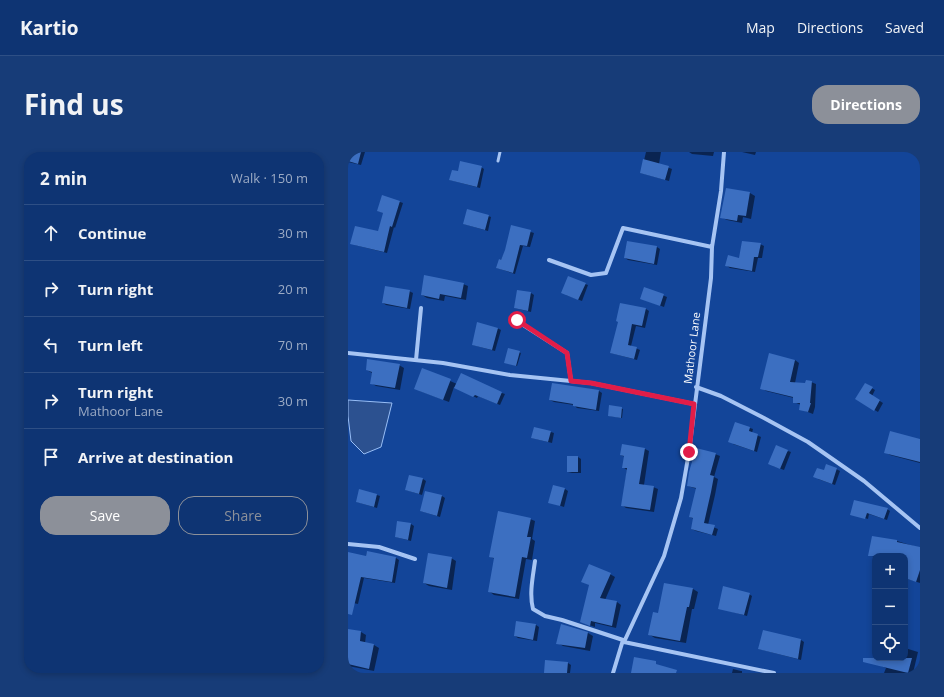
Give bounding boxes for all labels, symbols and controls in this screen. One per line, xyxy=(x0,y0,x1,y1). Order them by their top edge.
text: Kartio xyxy=(20,15,79,41)
text: Map xyxy=(746,18,775,37)
text: Directions xyxy=(797,18,863,37)
text: Saved xyxy=(885,18,924,37)
text: Find us xyxy=(24,85,124,123)
button: Directions xyxy=(812,85,920,124)
text: 2 min xyxy=(40,167,87,190)
text: Walk · 150 m xyxy=(231,169,308,187)
icon: ahead xyxy=(40,222,62,244)
text: Continue xyxy=(78,223,146,243)
text: 30 m xyxy=(278,224,308,242)
icon: right xyxy=(40,278,62,300)
text: Turn right xyxy=(78,279,153,299)
text: 20 m xyxy=(278,280,308,298)
route start xyxy=(508,311,526,329)
street label: Mathoor Lane xyxy=(680,311,703,385)
icon: left xyxy=(40,334,62,356)
text: Turn left xyxy=(78,335,143,355)
text: 70 m xyxy=(278,336,308,354)
text: Turn right xyxy=(78,382,153,402)
icon: right xyxy=(40,390,62,412)
text: 30 m xyxy=(278,392,308,410)
text: Mathoor Lane xyxy=(78,402,163,420)
route end xyxy=(680,443,698,461)
icon: arrive xyxy=(40,446,62,468)
text: Arrive at destination xyxy=(78,447,233,467)
button: Save xyxy=(40,496,170,535)
button: Share xyxy=(178,496,308,535)
map controls xyxy=(872,553,908,661)
button: + xyxy=(872,553,908,589)
button: − xyxy=(872,589,908,625)
button: locate xyxy=(872,625,908,661)

